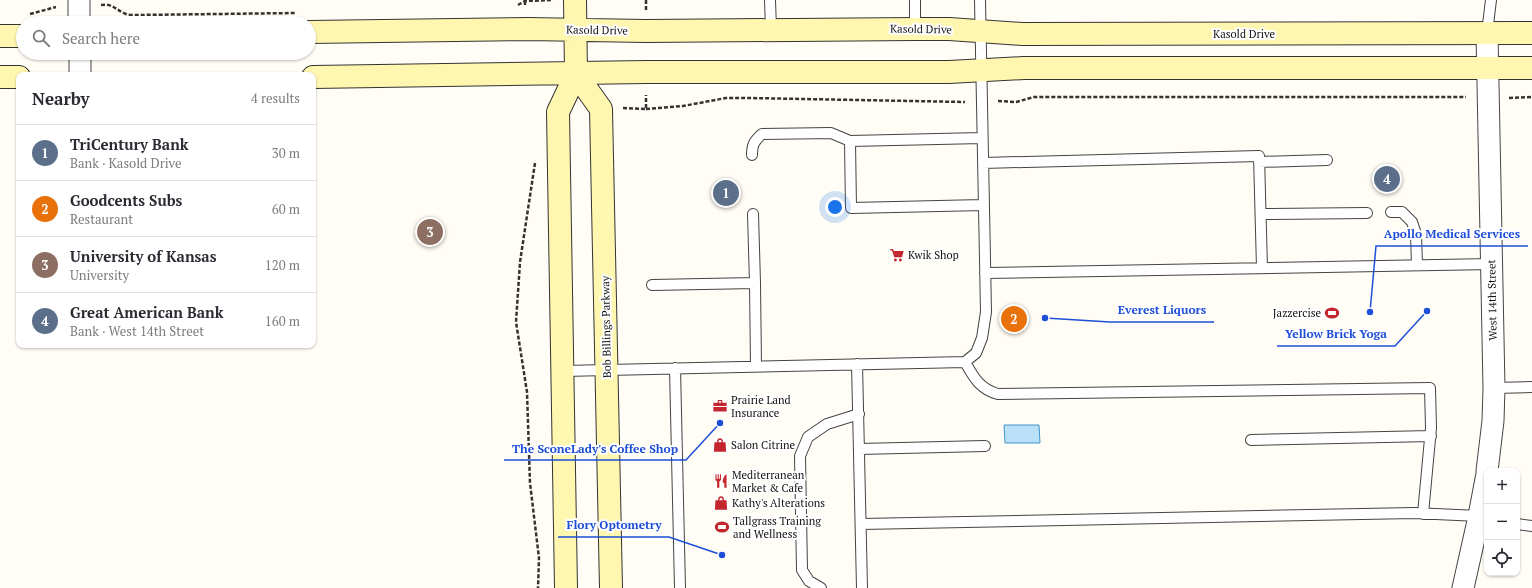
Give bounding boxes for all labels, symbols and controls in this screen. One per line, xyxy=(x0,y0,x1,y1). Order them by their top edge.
search box xyxy=(16,16,316,60)
street label: Kasold Drive xyxy=(890,21,952,37)
street label: Kasold Drive xyxy=(566,22,628,38)
icon: search xyxy=(30,27,52,49)
street label: Kasold Drive xyxy=(1213,27,1275,41)
text: Search here xyxy=(62,28,140,48)
text: Nearby xyxy=(32,87,90,110)
text: 4 results xyxy=(251,89,300,107)
text: TriCentury Bank xyxy=(70,134,189,154)
text: 1 xyxy=(41,144,49,162)
text: 30 m xyxy=(272,144,300,162)
text: Bank · Kasold Drive xyxy=(70,154,182,172)
pin: 4 xyxy=(1374,164,1400,194)
pin: 1 xyxy=(713,178,739,208)
text: Goodcents Subs xyxy=(70,190,182,210)
your location xyxy=(825,197,845,217)
text: 2 xyxy=(41,200,49,218)
text: 60 m xyxy=(272,200,300,218)
text: Restaurant xyxy=(70,210,133,228)
pin: 3 xyxy=(417,217,443,247)
callout: Apollo Medical Services xyxy=(1376,222,1528,246)
text: Apollo Medical Services xyxy=(1384,226,1521,241)
text: University of Kansas xyxy=(70,246,217,266)
supermarket icon: Kwik Shop xyxy=(889,247,905,263)
place label: Kwik Shop xyxy=(908,248,959,262)
text: 3 xyxy=(41,256,49,274)
text: 120 m xyxy=(265,256,300,274)
street label: West 14th Street xyxy=(1484,259,1500,341)
text: University xyxy=(70,266,129,284)
street label: Bob Billings Parkway xyxy=(598,275,614,378)
callout: Everest Liquors xyxy=(1110,298,1214,322)
text: Great American Bank xyxy=(70,302,224,322)
text: Everest Liquors xyxy=(1118,302,1207,317)
pin: 2 xyxy=(1001,304,1027,334)
sports icon: Jazzercise xyxy=(1324,305,1340,321)
place label: Jazzercise xyxy=(1273,306,1321,320)
text: 4 xyxy=(41,312,49,330)
text: 160 m xyxy=(265,312,300,330)
text: Bank · West 14th Street xyxy=(70,322,204,340)
callout: Yellow Brick Yoga xyxy=(1277,322,1395,346)
text: Yellow Brick Yoga xyxy=(1285,326,1387,341)
place label: Prairie Land Insurance xyxy=(731,393,791,420)
office icon: Prairie Land Insurance xyxy=(712,398,728,414)
callout: The SconeLady's Coffee Shop xyxy=(504,436,686,460)
shop icon: Salon Citrine xyxy=(712,437,728,453)
place label: Salon Citrine xyxy=(731,438,796,452)
text: The SconeLady's Coffee Shop xyxy=(512,441,678,456)
place label: Mediterranean Market & Cafe xyxy=(732,468,805,495)
map controls xyxy=(1484,468,1520,576)
button: + xyxy=(1484,468,1520,504)
restaurant icon: Mediterranean Market & Cafe xyxy=(713,473,729,489)
shop icon: Kathy's Alterations xyxy=(713,495,729,511)
place label: Kathy's Alterations xyxy=(732,496,825,510)
button: − xyxy=(1484,504,1520,540)
callout: Flory Optometry xyxy=(558,513,669,537)
place label: Tallgrass Training and Wellness xyxy=(733,514,821,541)
text: Flory Optometry xyxy=(566,517,662,532)
sports icon: Tallgrass Training and Wellness xyxy=(714,519,730,535)
button: locate xyxy=(1484,540,1520,576)

